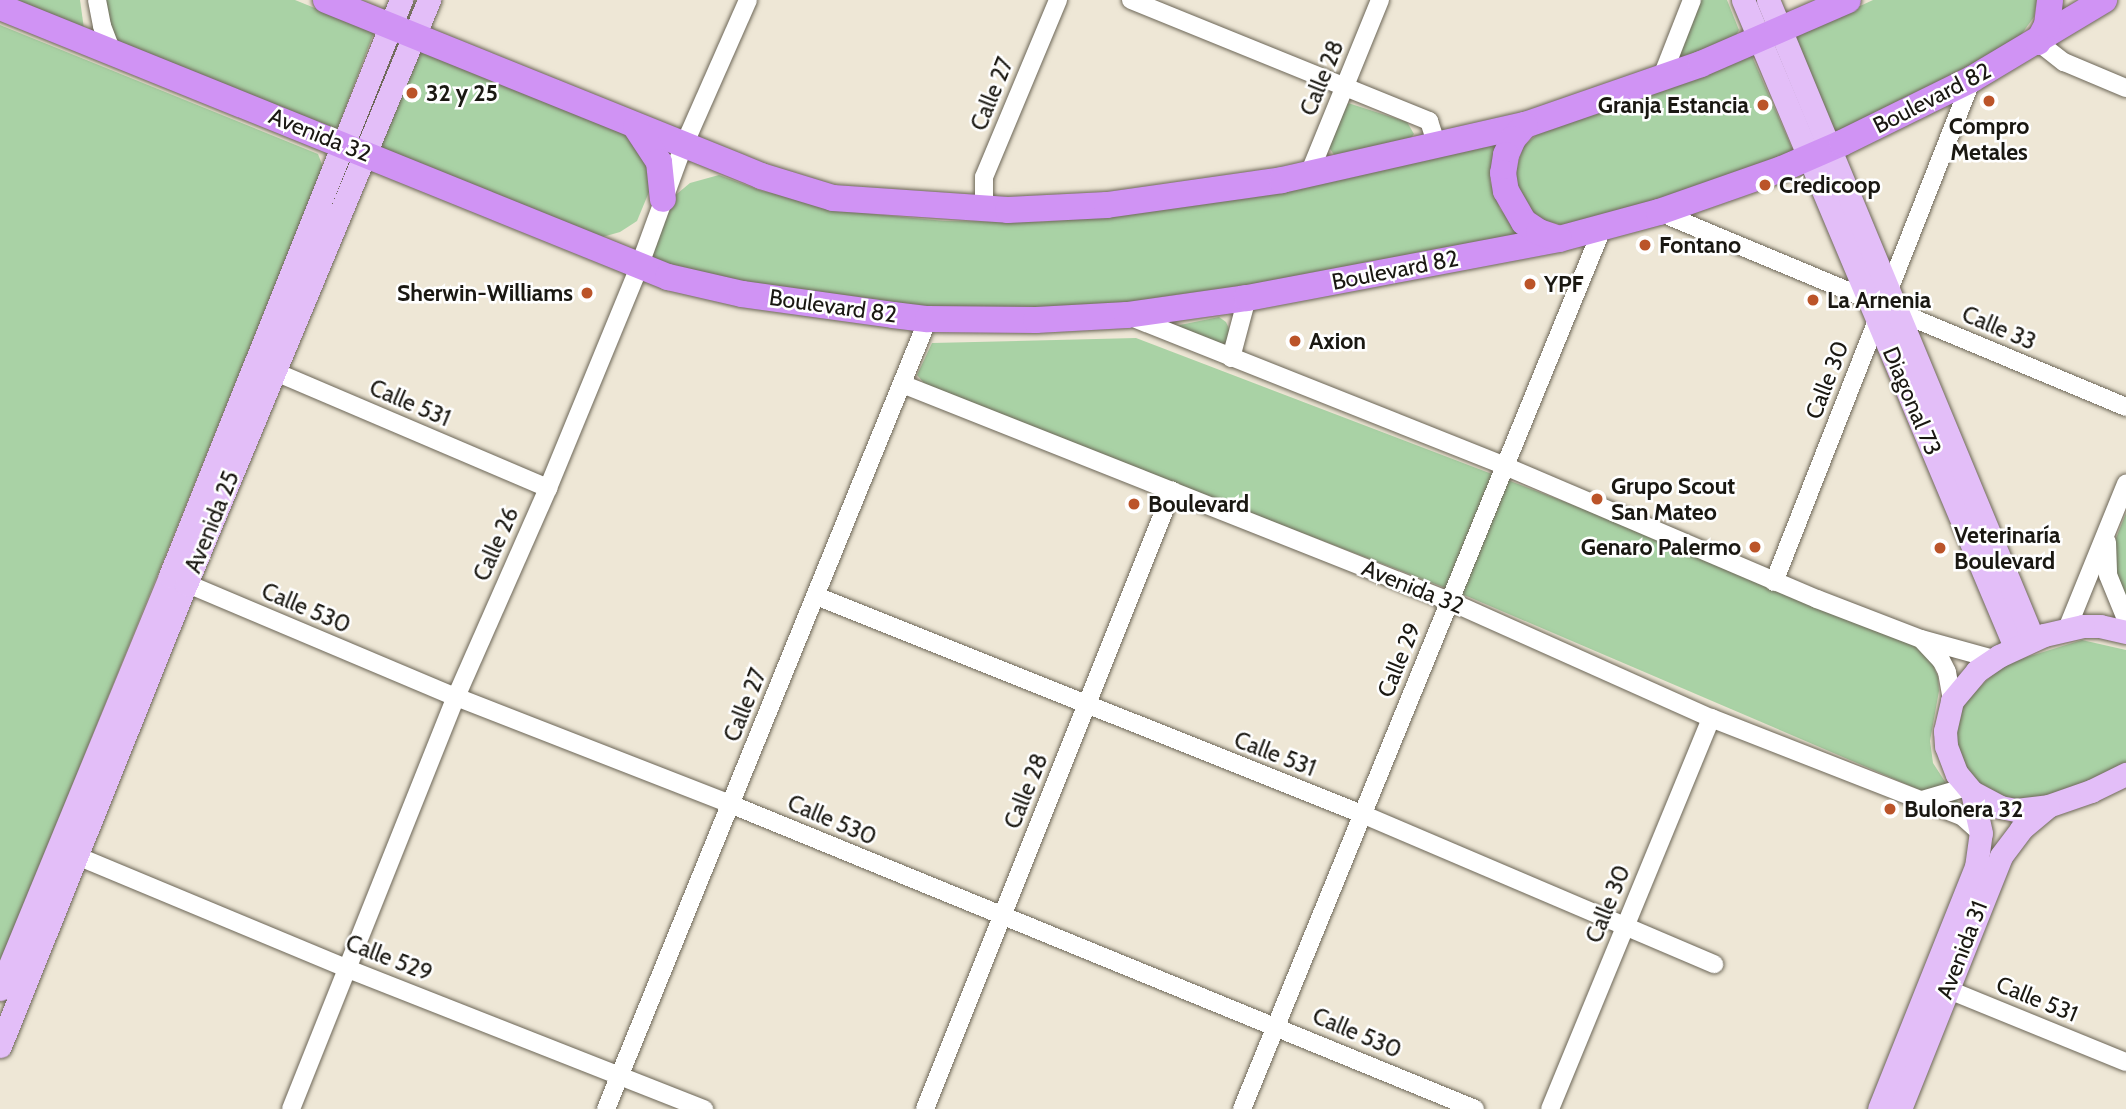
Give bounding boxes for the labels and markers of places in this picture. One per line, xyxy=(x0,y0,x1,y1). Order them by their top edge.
place label: 32 y 25 xyxy=(426,79,498,107)
marker: 32 y 25 xyxy=(404,85,420,101)
place label: Granja Estancia xyxy=(1598,91,1749,119)
marker: Compro Metales xyxy=(1981,93,1997,109)
marker: Granja Estancia xyxy=(1755,97,1771,113)
place label: Compro Metales xyxy=(1949,112,2029,166)
place label: Credicoop xyxy=(1779,171,1881,199)
marker: Credicoop xyxy=(1757,177,1773,193)
place label: Fontano xyxy=(1659,231,1741,259)
marker: Fontano xyxy=(1637,237,1653,253)
place label: YPF xyxy=(1544,270,1584,298)
marker: YPF xyxy=(1522,276,1538,292)
place label: Sherwin-Williams xyxy=(397,279,573,307)
marker: Sherwin-Williams xyxy=(579,285,595,301)
place label: La Arnenia xyxy=(1827,286,1931,314)
marker: La Arnenia xyxy=(1805,292,1821,308)
place label: Axion xyxy=(1309,327,1366,355)
marker: Axion xyxy=(1287,333,1303,349)
place label: Grupo Scout San Mateo xyxy=(1611,472,1735,526)
place label: Boulevard xyxy=(1148,490,1249,518)
marker: Grupo Scout San Mateo xyxy=(1589,491,1605,507)
marker: Boulevard xyxy=(1126,496,1142,512)
place label: Veterinaría Boulevard xyxy=(1954,521,2060,575)
place label: Genaro Palermo xyxy=(1581,533,1741,561)
marker: Genaro Palermo xyxy=(1747,539,1763,555)
marker: Veterinaría Boulevard xyxy=(1932,540,1948,556)
place label: Bulonera 32 xyxy=(1904,795,2023,823)
marker: Bulonera 32 xyxy=(1882,801,1898,817)

